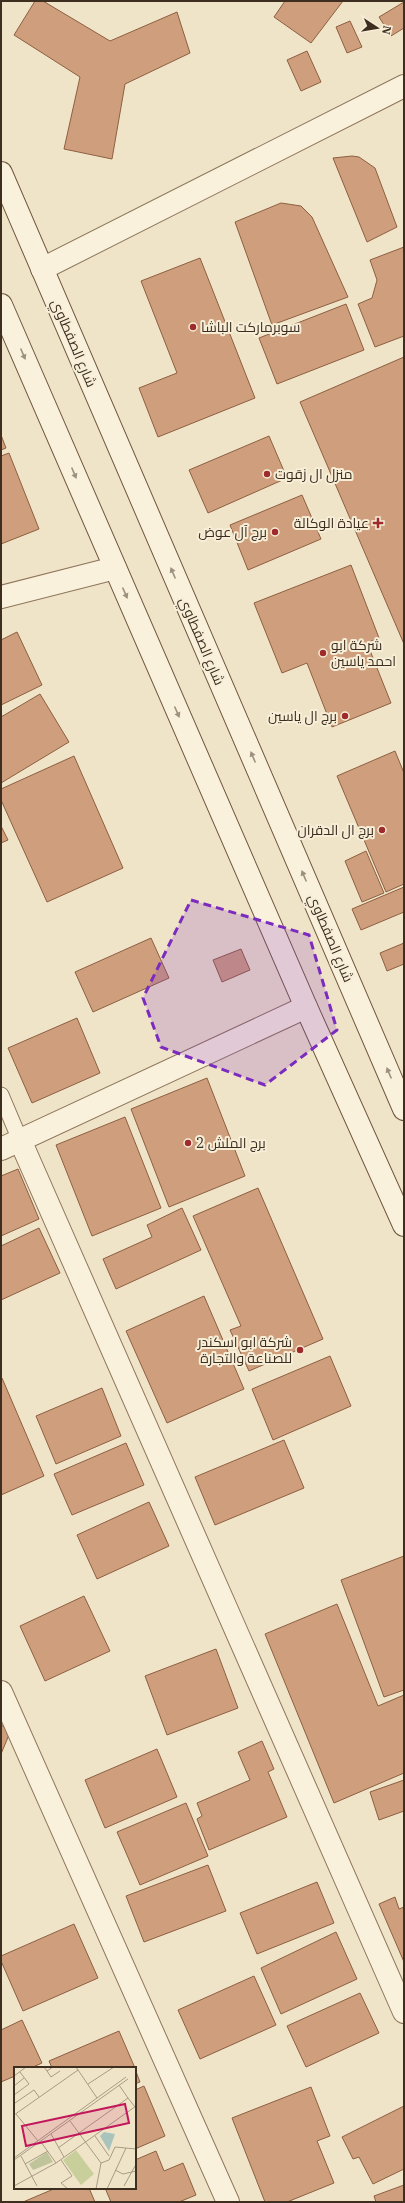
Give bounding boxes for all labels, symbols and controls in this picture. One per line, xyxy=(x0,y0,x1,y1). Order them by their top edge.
north arrow xyxy=(357,8,397,48)
text: N xyxy=(379,24,395,36)
street label: شارع الصفطاوي xyxy=(45,296,101,391)
place label: سوبرماركت الباشا xyxy=(201,318,300,336)
marker: سوبرماركت الباشا xyxy=(188,322,198,332)
one-way arrow xyxy=(20,348,26,360)
place label: منزل ال زقوت xyxy=(275,465,353,483)
one-way arrow xyxy=(71,468,77,479)
marker: منزل ال زقوت xyxy=(262,469,272,479)
place label: عيادة الوكالة xyxy=(294,514,369,532)
marker: عيادة الوكالة xyxy=(372,517,384,529)
place label: برج آل عوض xyxy=(198,523,267,541)
marker: برج آل عوض xyxy=(270,527,280,537)
one-way arrow xyxy=(170,567,176,579)
one-way arrow xyxy=(122,587,128,598)
street label: شارع الصفطاوي xyxy=(173,594,229,689)
place label: شركة ابو احمد ياسين xyxy=(331,636,396,670)
marker: شركة ابو احمد ياسين xyxy=(318,648,328,658)
one-way arrow xyxy=(174,706,180,717)
place label: برج ال ياسين xyxy=(268,707,337,725)
marker: برج ال ياسين xyxy=(340,711,350,721)
one-way arrow xyxy=(249,750,255,762)
place label: برج ال الدقران xyxy=(297,821,374,839)
marker: برج ال الدقران xyxy=(377,825,387,835)
one-way arrow xyxy=(301,870,307,882)
street label: شارع الصفطاوي xyxy=(302,891,358,986)
one-way arrow xyxy=(385,1066,391,1078)
place label: برج الملش 2 xyxy=(196,1134,266,1152)
marker: برج الملش 2 xyxy=(183,1138,193,1148)
place label: شركة ابو اسكندر للصناعة والتجارة xyxy=(197,1333,292,1367)
marker: شركة ابو اسكندر للصناعة والتجارة xyxy=(295,1345,305,1355)
inset map xyxy=(14,2067,136,2189)

